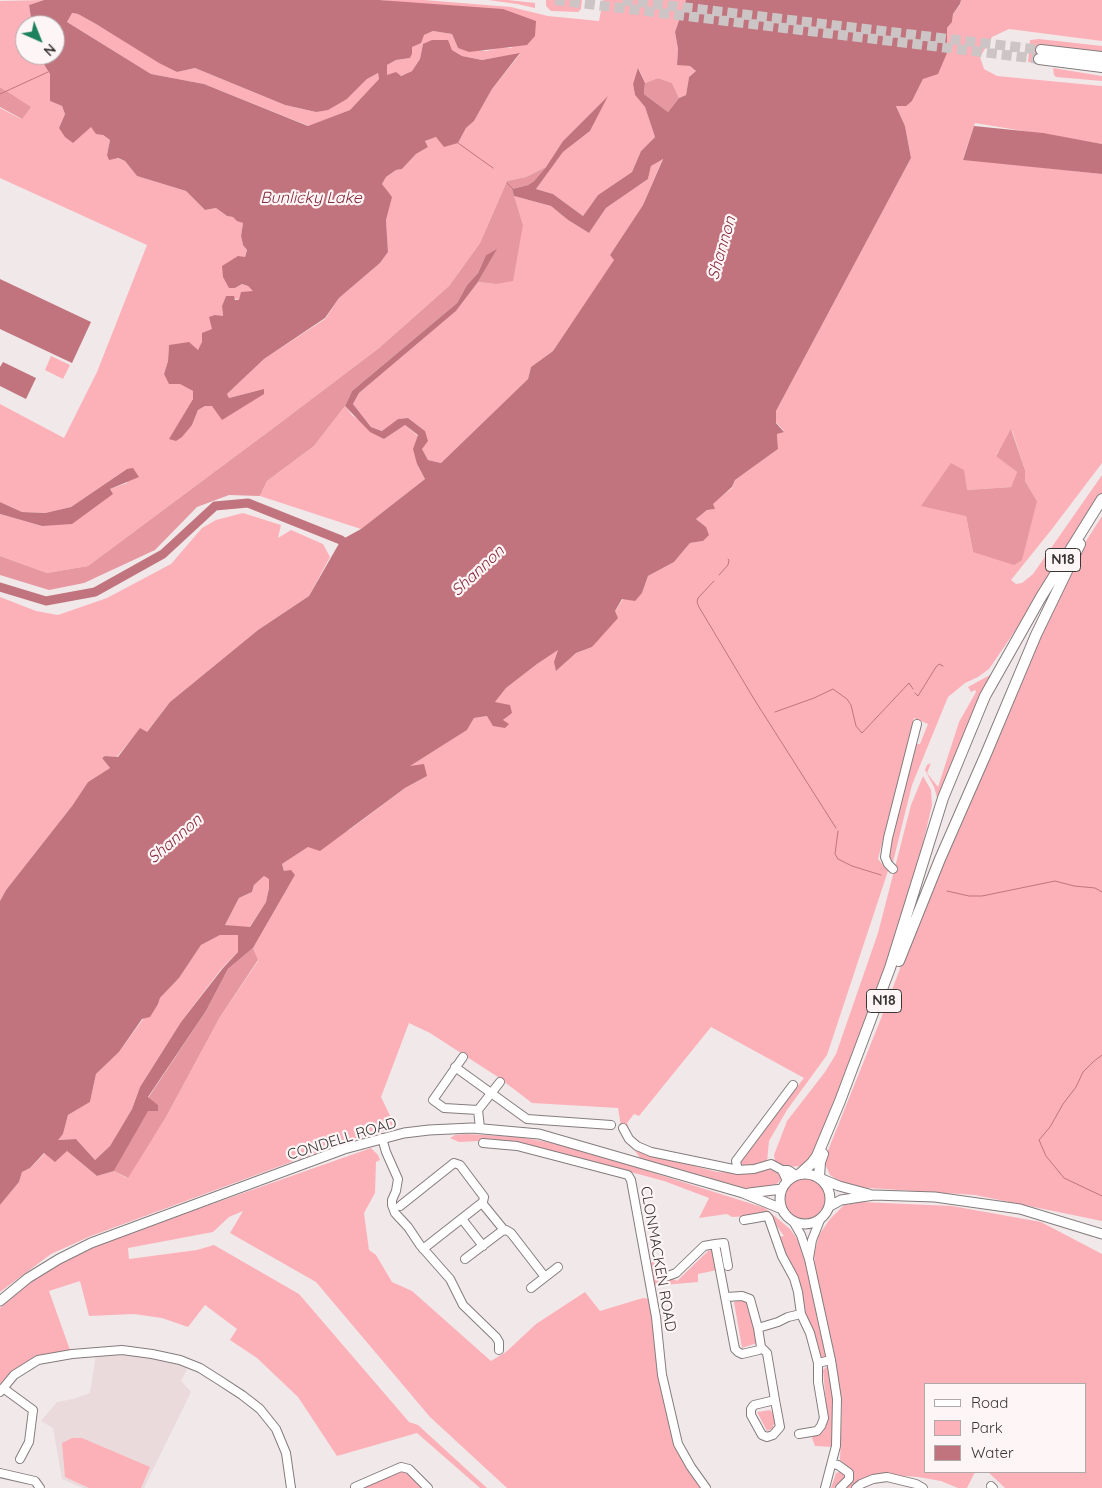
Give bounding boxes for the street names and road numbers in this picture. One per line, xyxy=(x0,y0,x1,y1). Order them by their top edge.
road number: N18 xyxy=(1046,548,1080,572)
road number: N18 xyxy=(866,989,902,1012)
street label: CONDELL ROAD xyxy=(285,1114,399,1164)
street label: CLONMACKEN ROAD xyxy=(636,1185,680,1333)

